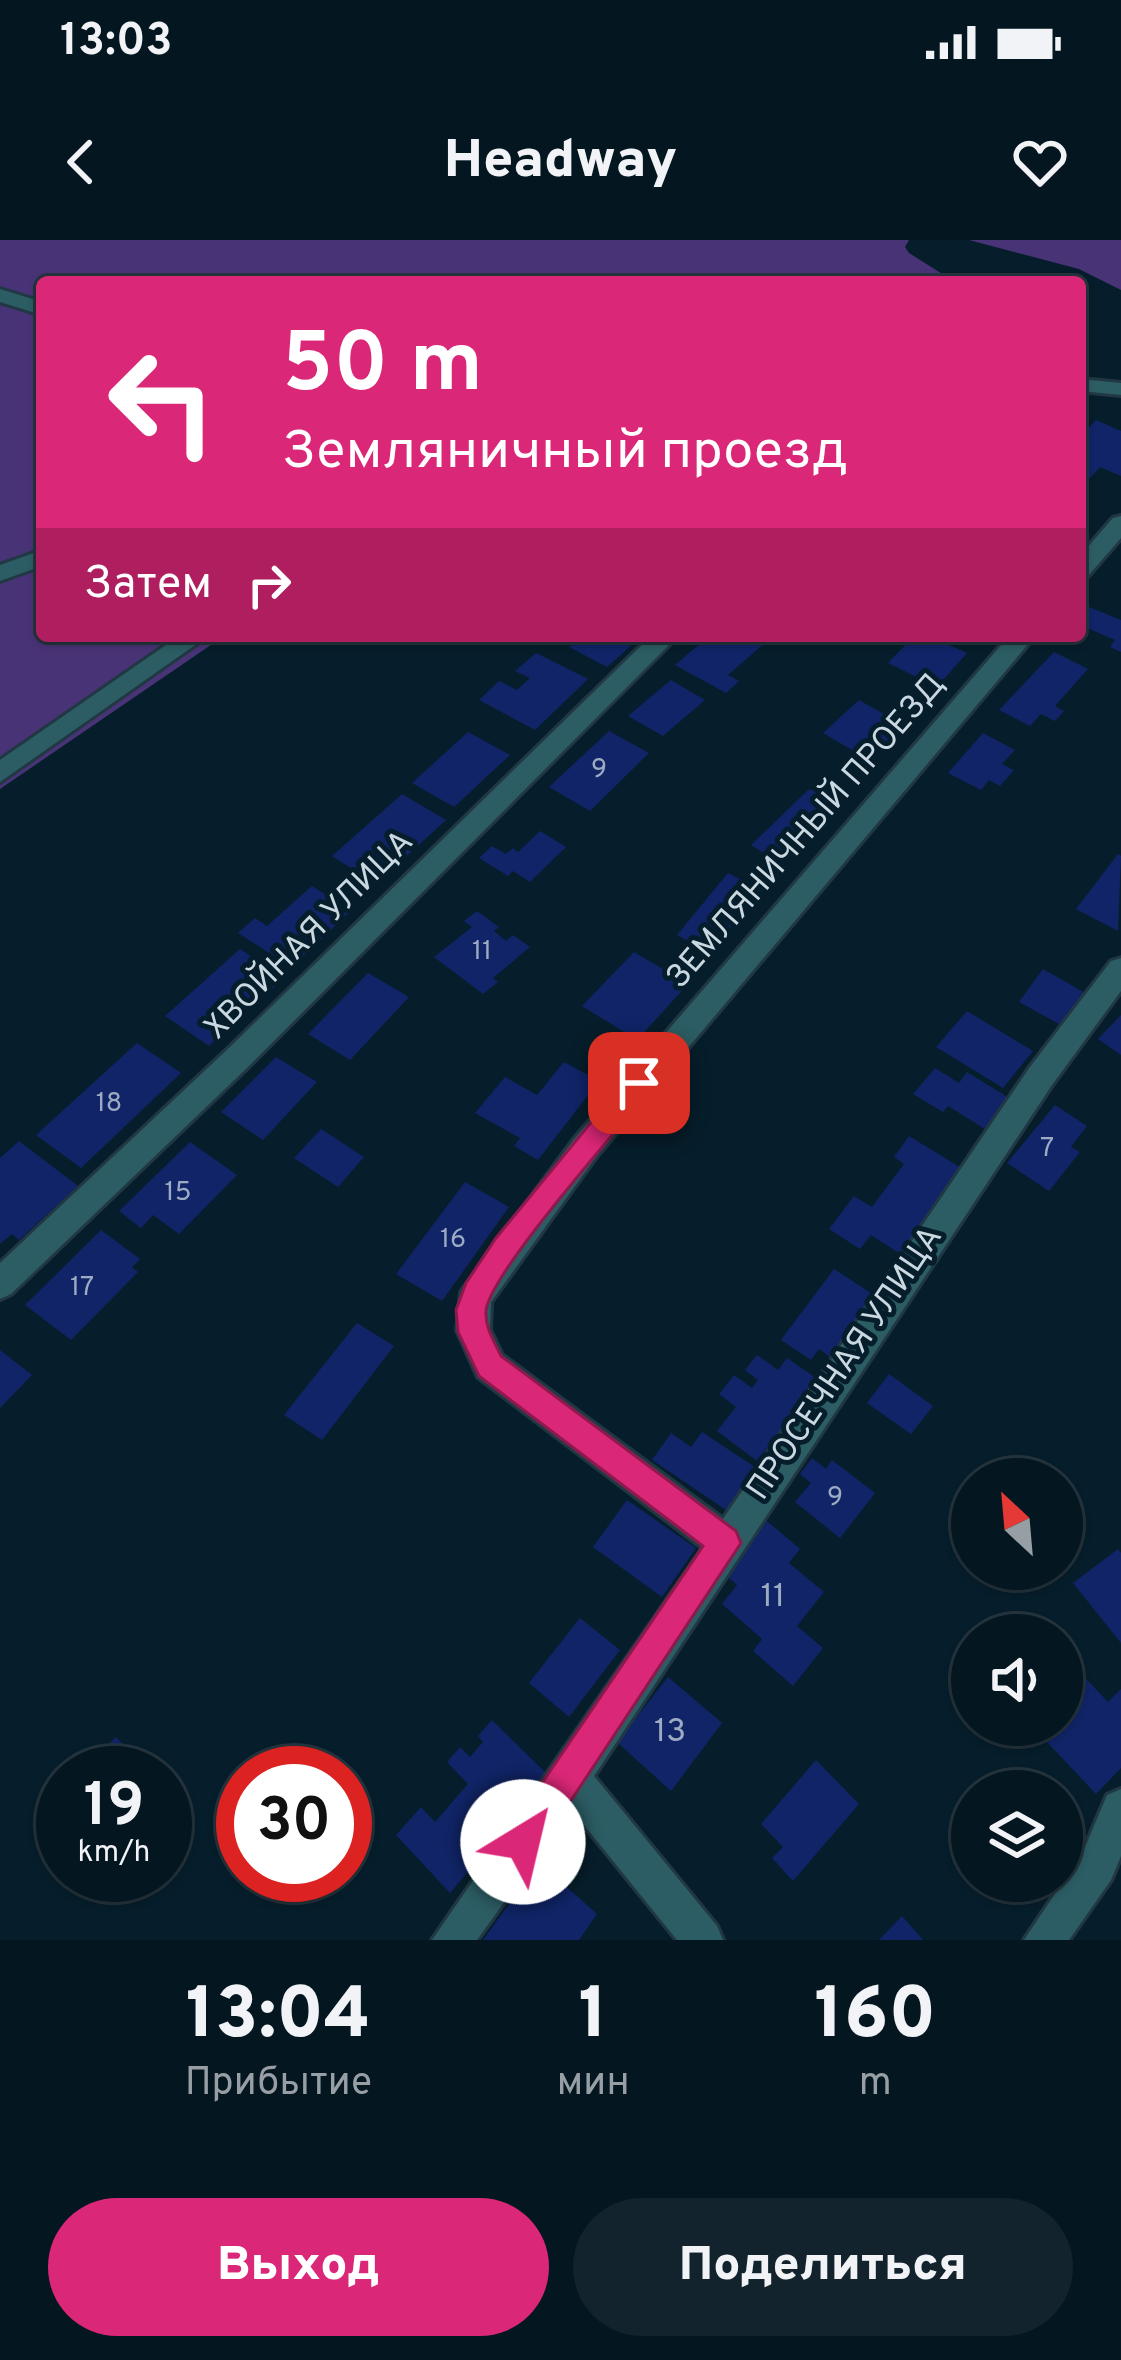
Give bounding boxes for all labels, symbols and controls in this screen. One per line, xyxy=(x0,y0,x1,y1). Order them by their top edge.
text: 13:03 xyxy=(60,14,172,71)
text: Headway xyxy=(444,128,677,197)
icon: back xyxy=(48,129,114,195)
icon: heart xyxy=(1007,129,1073,195)
text: 50 m xyxy=(282,315,483,421)
icon: left xyxy=(84,324,240,480)
text: Земляничный проезд xyxy=(282,419,848,488)
icon: right xyxy=(236,552,302,618)
text: Затем xyxy=(84,557,212,614)
street label: ЗЕМЛЯНИЧНЫЙ ПРОЕЗД xyxy=(657,664,956,998)
house number: 9 xyxy=(591,753,607,787)
street label: ХВОЙНАЯ УЛИЦА xyxy=(195,821,424,1050)
house number: 11 xyxy=(472,935,492,969)
pin xyxy=(588,1032,690,1134)
icon: arrive xyxy=(606,1050,672,1116)
house number: 18 xyxy=(96,1087,122,1121)
house number: 7 xyxy=(1040,1132,1054,1166)
house number: 15 xyxy=(165,1176,191,1210)
street label: ПРОСЕЧНАЯ УЛИЦА xyxy=(739,1219,953,1509)
house number: 16 xyxy=(440,1223,466,1257)
house number: 17 xyxy=(70,1271,94,1305)
north arrow xyxy=(951,1458,1083,1590)
map controls xyxy=(951,1458,1083,1902)
house number: 9 xyxy=(827,1481,843,1515)
house number: 11 xyxy=(761,1577,785,1619)
button: sound xyxy=(951,1614,1083,1746)
house number: 13 xyxy=(654,1712,686,1754)
speed limit sign: 30 xyxy=(216,1746,372,1902)
button: layers xyxy=(951,1770,1083,1902)
text: 19 xyxy=(84,1771,144,1847)
position arrow xyxy=(460,1779,586,1905)
text: km/h xyxy=(78,1835,150,1872)
text: 13:04 xyxy=(186,1972,371,2064)
text: 1 xyxy=(578,1972,608,2064)
text: 160 xyxy=(814,1972,936,2064)
text: Прибытие xyxy=(185,2060,372,2109)
text: мин xyxy=(557,2060,630,2109)
text: m xyxy=(859,2060,892,2109)
button: Выход xyxy=(48,2198,549,2336)
button: Поделиться xyxy=(573,2198,1073,2336)

